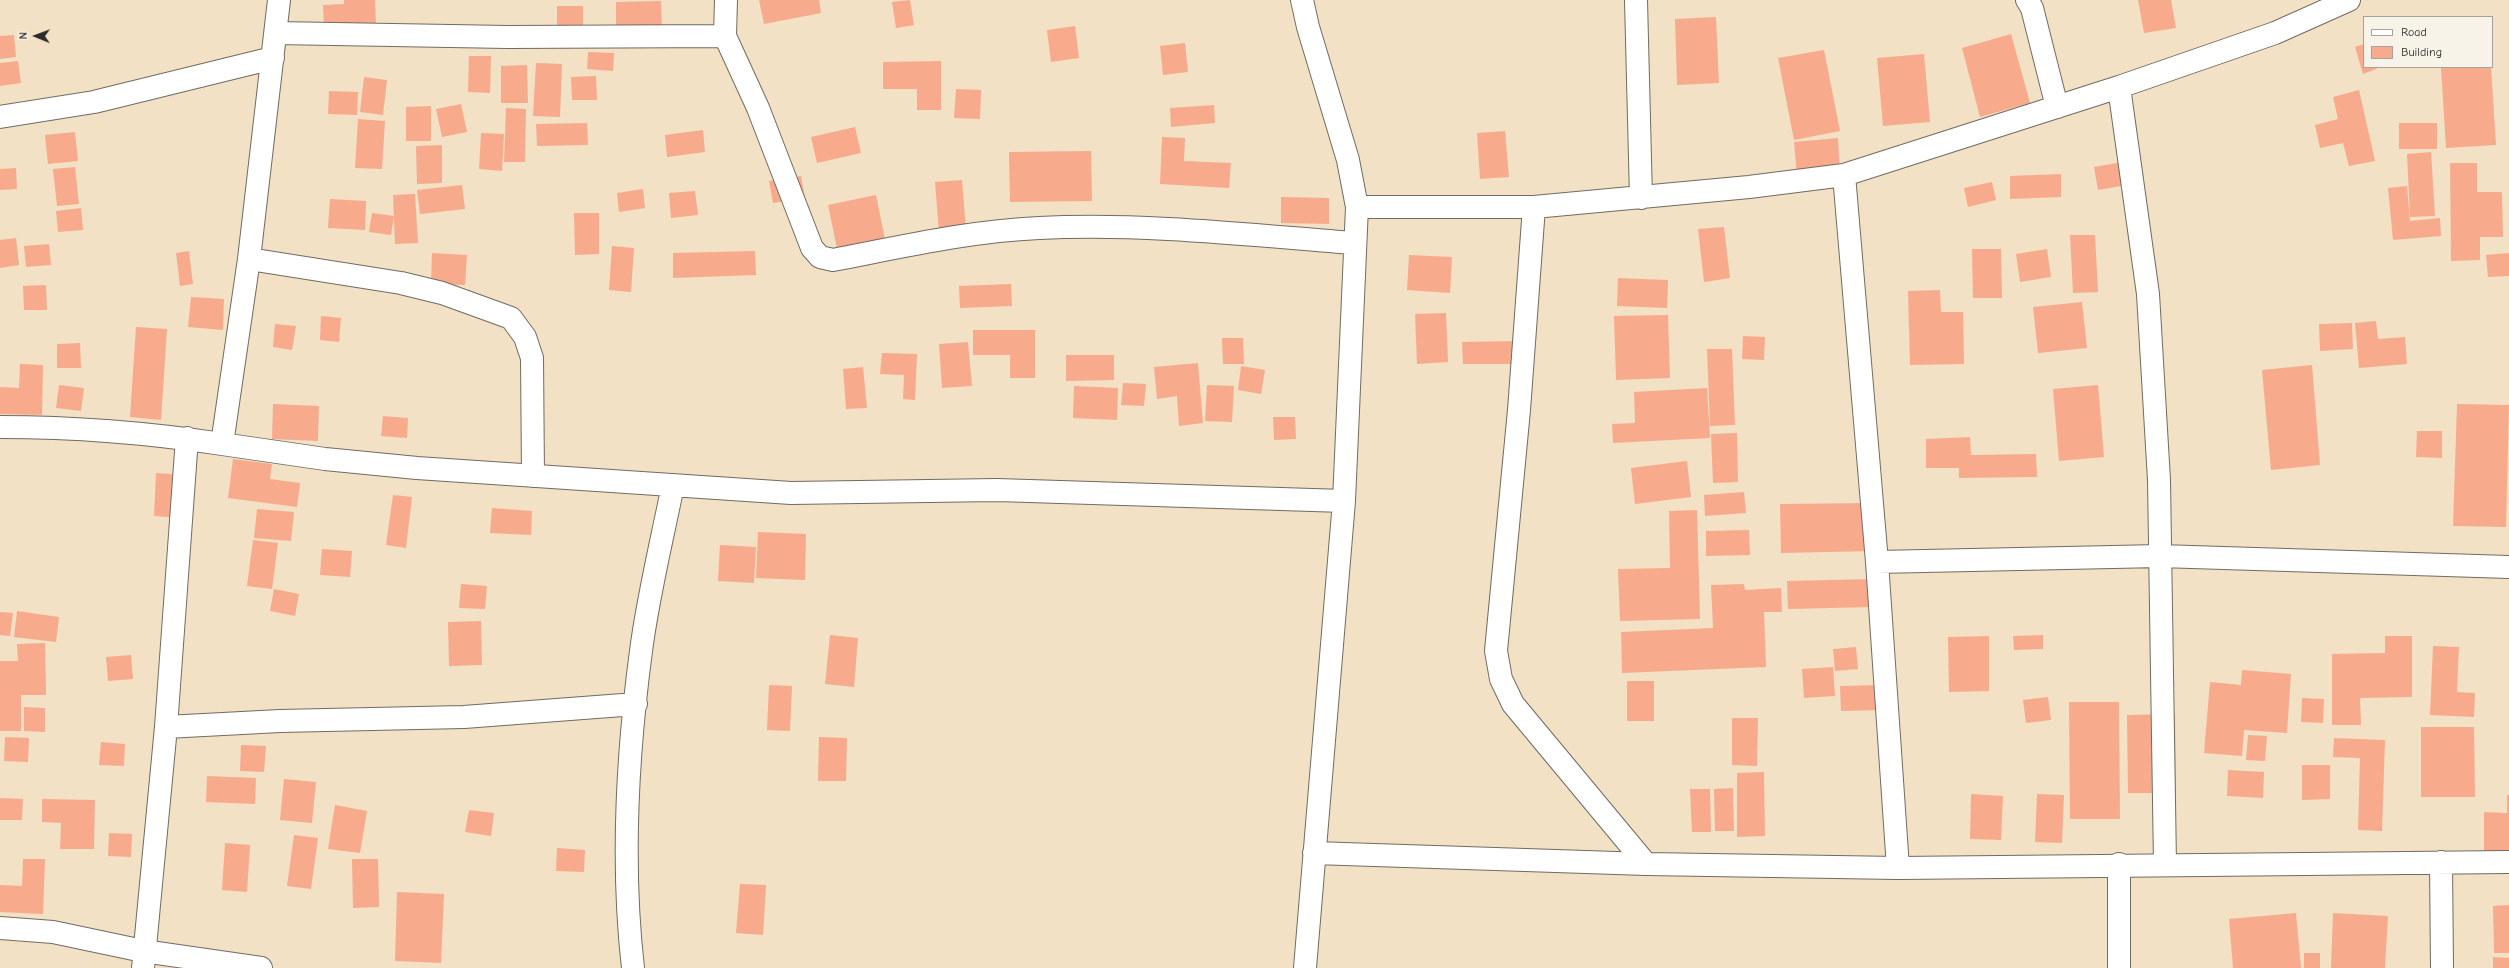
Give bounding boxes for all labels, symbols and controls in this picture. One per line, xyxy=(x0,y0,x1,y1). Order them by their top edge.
north arrow xyxy=(16,16,56,56)
legend xyxy=(2363,16,2493,68)
text: Road xyxy=(2401,25,2427,39)
text: N xyxy=(17,32,30,39)
text: Building xyxy=(2401,45,2442,59)

